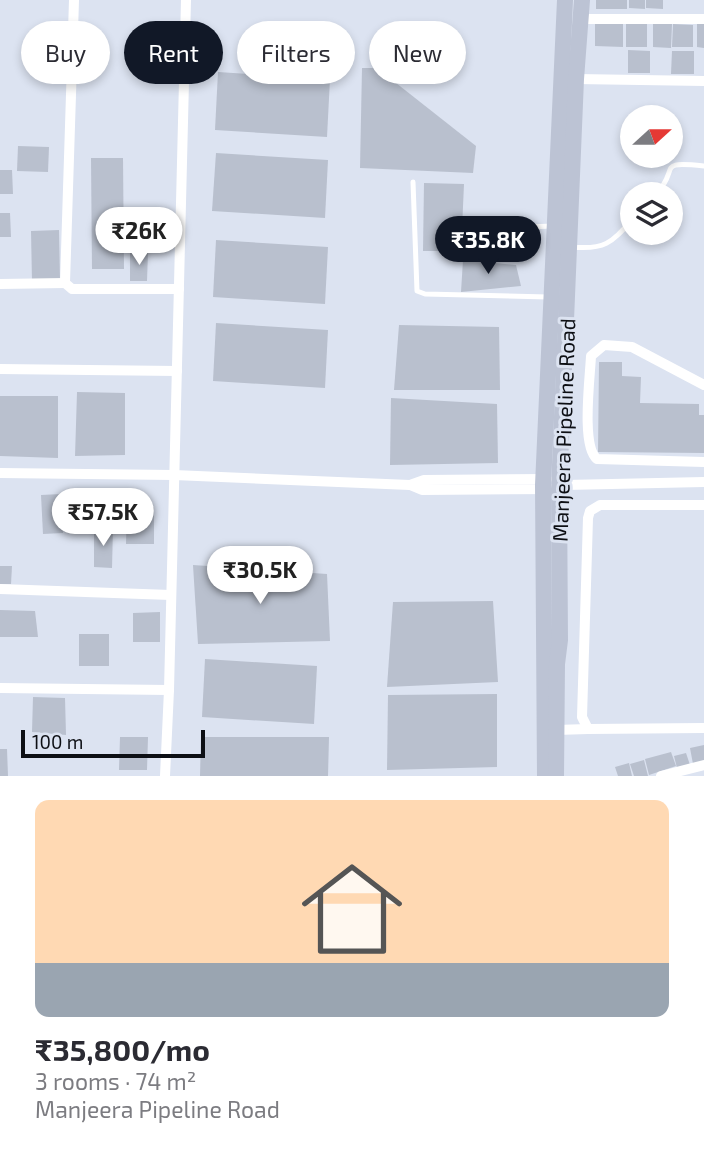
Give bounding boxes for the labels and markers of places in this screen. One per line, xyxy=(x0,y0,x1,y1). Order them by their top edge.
pin: ₹26K xyxy=(98,208,180,267)
pin: ₹35.8K xyxy=(431,216,545,276)
pin: ₹57.5K xyxy=(46,489,160,548)
pin: ₹30.5K xyxy=(203,546,317,606)

